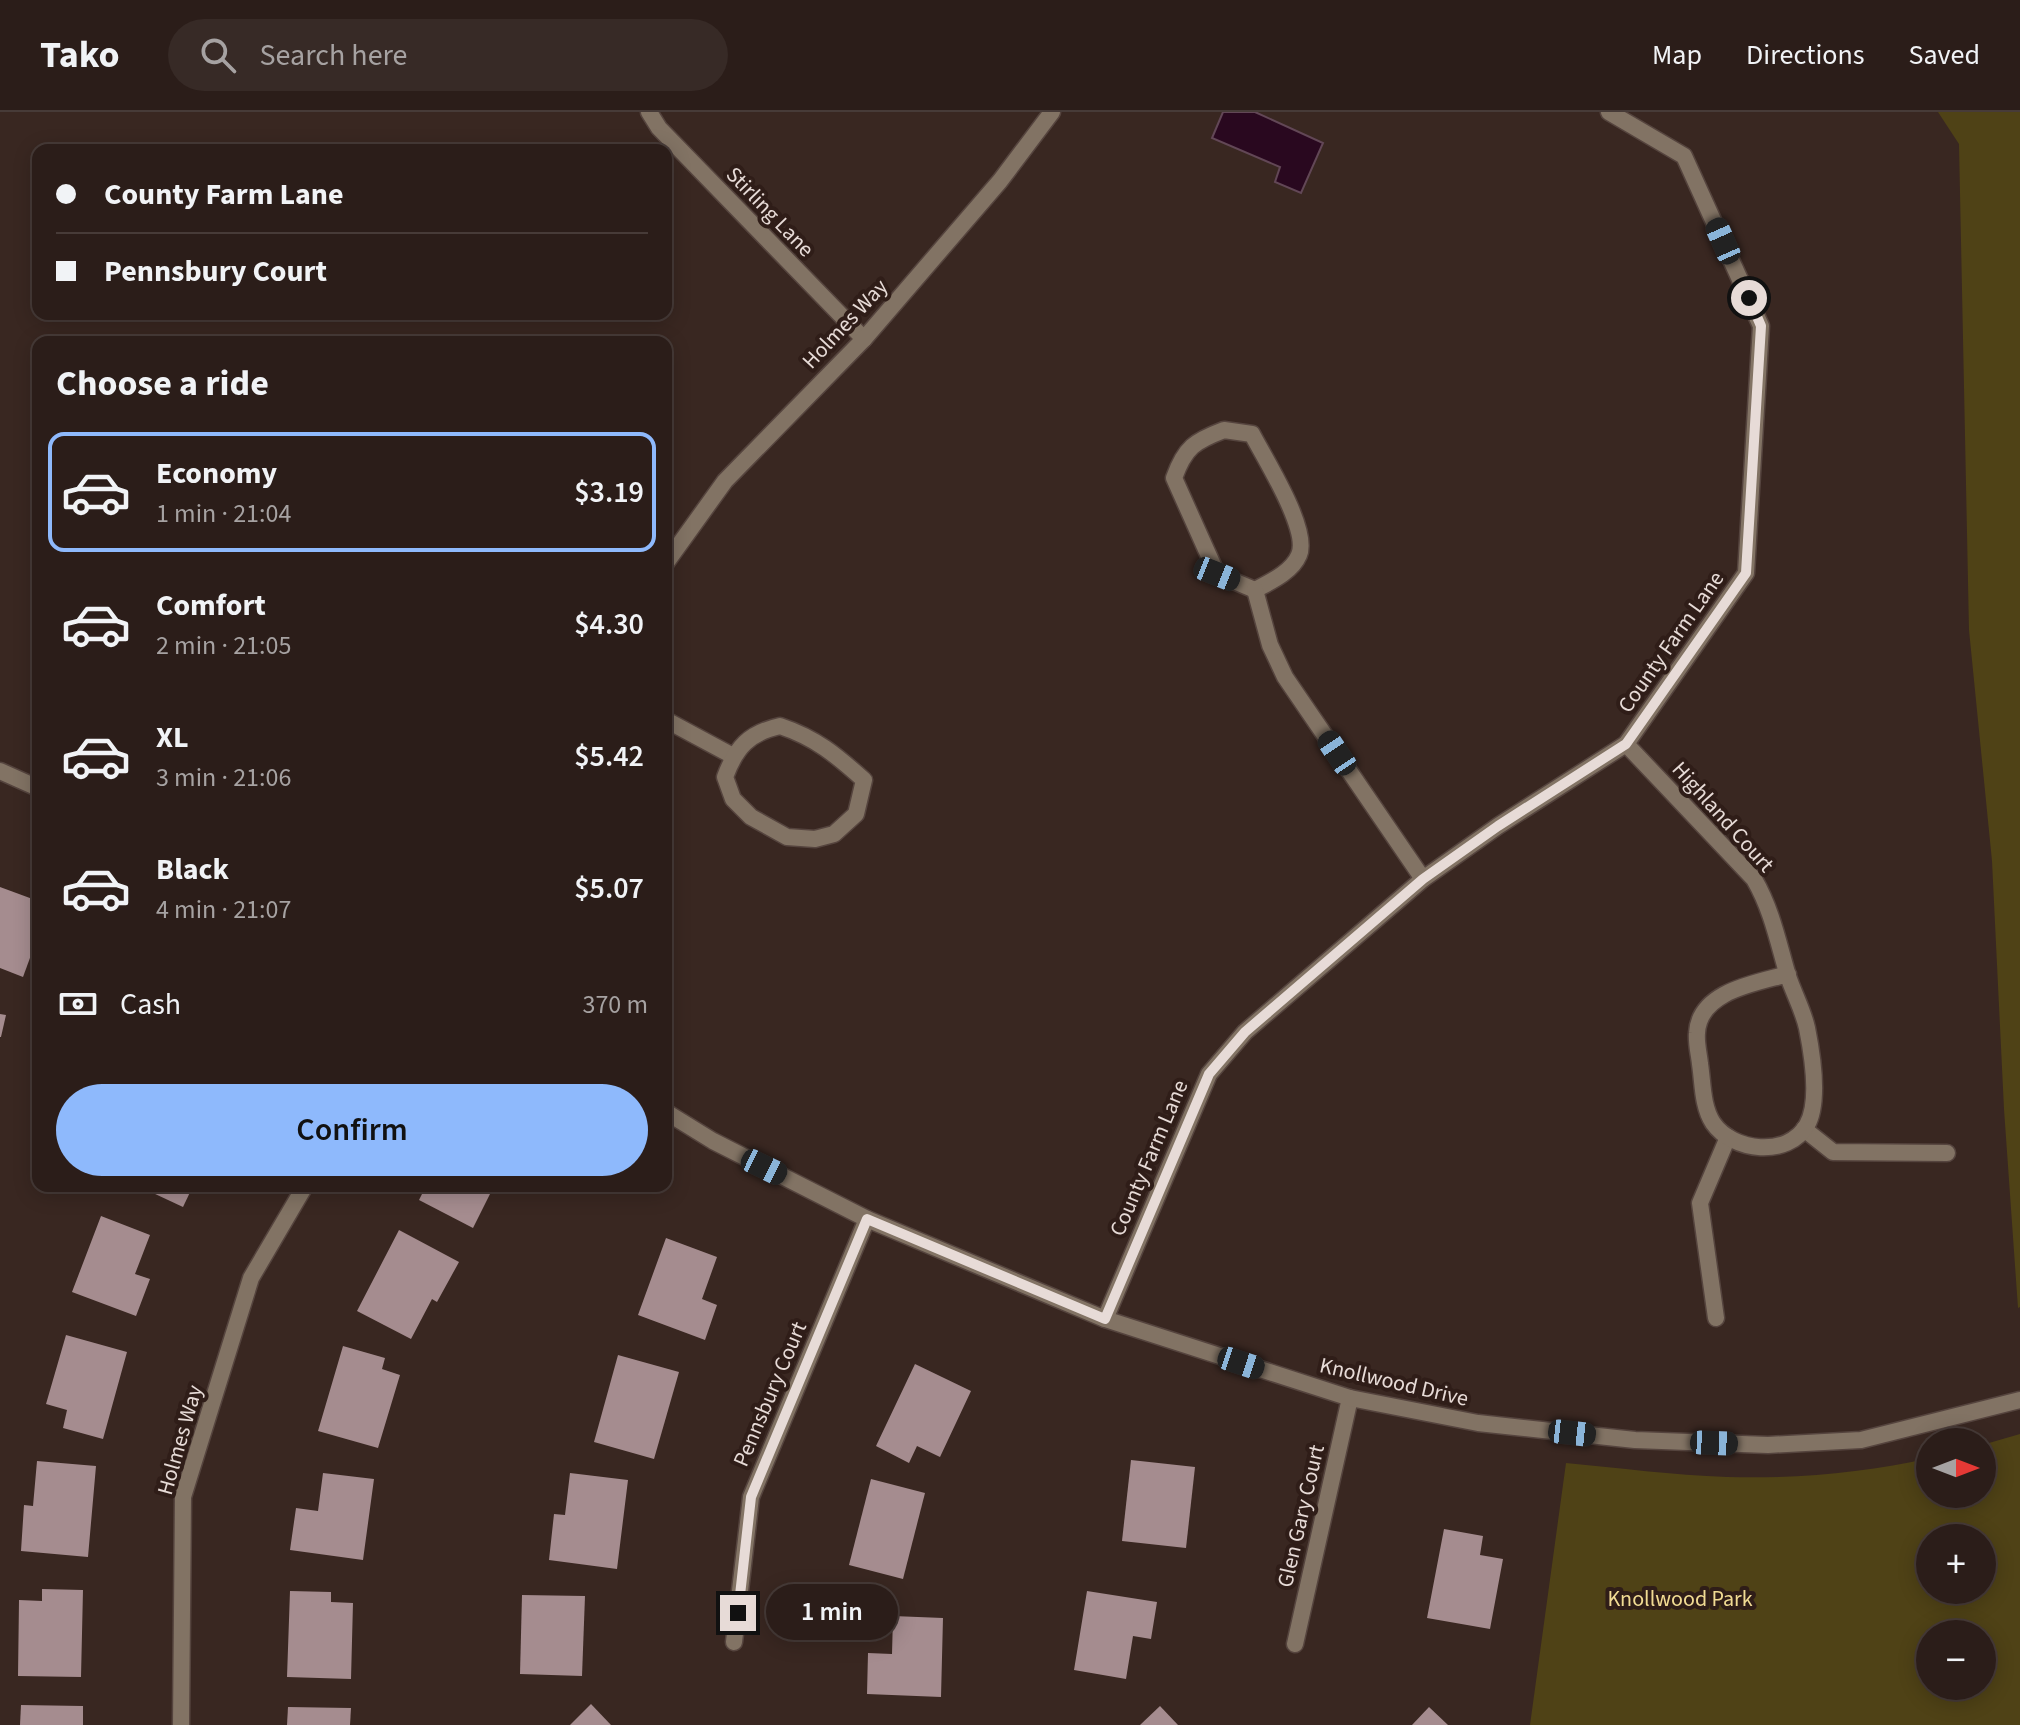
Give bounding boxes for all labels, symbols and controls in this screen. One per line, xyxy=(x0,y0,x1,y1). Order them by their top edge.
search box xyxy=(168,19,728,91)
text: Tako xyxy=(40,28,120,82)
icon: search xyxy=(196,33,240,77)
text: Search here xyxy=(260,34,408,77)
text: Map xyxy=(1652,35,1702,75)
text: Directions xyxy=(1746,35,1865,75)
text: Saved xyxy=(1909,35,1980,75)
street label: Stirling Lane xyxy=(719,160,822,265)
text: County Farm Lane xyxy=(104,173,344,216)
car xyxy=(1702,214,1744,268)
text: Pennsbury Court xyxy=(104,250,327,293)
street label: Holmes Way xyxy=(795,271,896,376)
route start xyxy=(1731,280,1767,316)
text: Choose a ride xyxy=(56,358,269,409)
text: Economy xyxy=(156,452,277,495)
icon: car xyxy=(60,456,132,528)
text: $3.19 xyxy=(574,471,644,514)
text: 1 min · 21:04 xyxy=(156,495,291,532)
car xyxy=(1190,554,1244,594)
street label: County Farm Lane xyxy=(1610,564,1732,719)
text: Comfort xyxy=(156,584,266,627)
icon: car xyxy=(60,588,132,660)
text: $4.30 xyxy=(574,603,644,646)
text: 2 min · 21:05 xyxy=(156,627,291,664)
text: XL xyxy=(156,716,189,759)
icon: car xyxy=(60,720,132,792)
car xyxy=(1314,726,1360,780)
text: $5.42 xyxy=(574,735,644,778)
street label: Highland Court xyxy=(1664,754,1782,880)
text: 3 min · 21:06 xyxy=(156,759,291,796)
text: Black xyxy=(156,848,229,891)
icon: car xyxy=(60,852,132,924)
text: $5.07 xyxy=(574,867,644,910)
text: 4 min · 21:07 xyxy=(156,891,291,928)
icon: cash xyxy=(56,982,100,1026)
text: Cash xyxy=(120,983,181,1026)
text: 370 m xyxy=(582,986,648,1023)
street label: County Farm Lane xyxy=(1102,1075,1196,1241)
button: Confirm xyxy=(56,1084,648,1176)
car xyxy=(737,1146,791,1188)
street label: Pennsbury Court xyxy=(725,1316,815,1471)
car xyxy=(1214,1344,1268,1382)
street label: Knollwood Drive xyxy=(1316,1349,1472,1415)
street label: Holmes Way xyxy=(149,1381,211,1499)
car xyxy=(1547,1419,1597,1447)
north arrow xyxy=(1916,1428,1996,1508)
map controls xyxy=(1916,1428,1996,1700)
car xyxy=(1690,1430,1738,1456)
street label: Glen Gary Court xyxy=(1269,1441,1333,1591)
button: + xyxy=(1916,1524,1996,1604)
park label: Knollwood Park xyxy=(1607,1583,1753,1615)
callout: 1 min xyxy=(766,1585,898,1641)
text: 1 min xyxy=(801,1593,863,1630)
route end xyxy=(720,1595,756,1631)
button: − xyxy=(1916,1620,1996,1700)

